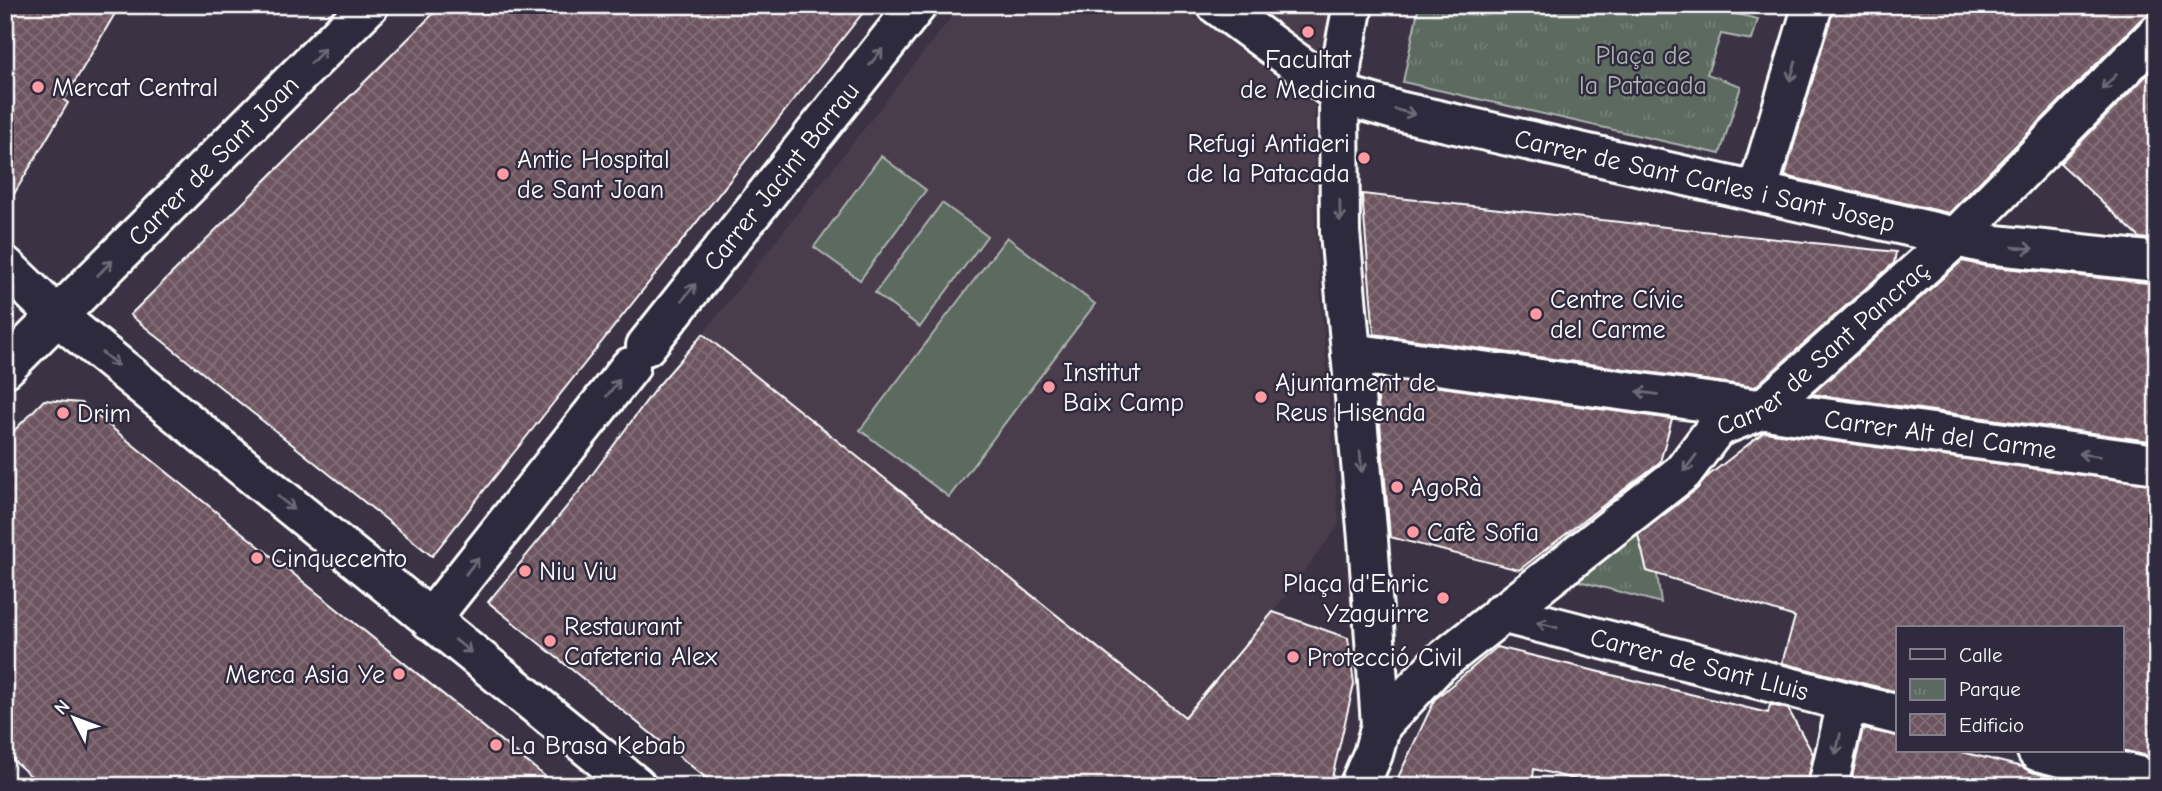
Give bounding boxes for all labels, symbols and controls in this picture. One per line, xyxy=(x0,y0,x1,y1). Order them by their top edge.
marker: Facultat de Medicina xyxy=(1300,24,1316,40)
park label: Plaça de la Patacada xyxy=(1579,41,1707,101)
place label: Facultat de Medicina xyxy=(1240,45,1376,105)
one-way arrow xyxy=(310,47,327,64)
one-way arrow xyxy=(868,48,884,66)
one-way arrow xyxy=(1786,59,1799,81)
street label: Carrer de Sant Joan xyxy=(122,70,305,253)
place label: Mercat Central xyxy=(52,73,218,103)
one-way arrow xyxy=(2100,73,2117,90)
street label: Carrer Jacint Barrau xyxy=(698,76,866,277)
marker: Mercat Central xyxy=(30,79,46,95)
one-way arrow xyxy=(1393,106,1416,119)
street label: Carrer de Sant Carles i Sant Josep xyxy=(1511,124,1898,239)
place label: Refugi Antiaeri de la Patacada xyxy=(1187,129,1350,189)
place label: Antic Hospital de Sant Joan xyxy=(517,145,670,205)
marker: Refugi Antiaeri de la Patacada xyxy=(1356,150,1372,166)
marker: Antic Hospital de Sant Joan xyxy=(495,166,511,182)
one-way arrow xyxy=(1333,199,1347,222)
one-way arrow xyxy=(2011,241,2034,254)
street label: Carrer de Sant Pancraç xyxy=(1712,255,1935,442)
one-way arrow xyxy=(96,259,113,276)
one-way arrow xyxy=(681,284,697,302)
place label: Centre Cívic del Carme xyxy=(1550,285,1684,345)
marker: Centre Cívic del Carme xyxy=(1528,306,1544,322)
one-way arrow xyxy=(100,351,118,367)
place label: Institut Baix Camp xyxy=(1063,358,1184,418)
place label: Ajuntament de Reus Hisenda xyxy=(1275,368,1436,428)
one-way arrow xyxy=(606,379,621,398)
marker: Institut Baix Camp xyxy=(1041,379,1057,395)
one-way arrow xyxy=(1636,387,1659,400)
marker: Ajuntament de Reus Hisenda xyxy=(1253,389,1269,405)
place label: Drim xyxy=(77,399,131,429)
street label: Carrer Alt del Carme xyxy=(1822,404,2058,466)
marker: Drim xyxy=(55,405,71,421)
one-way arrow xyxy=(2078,448,2101,461)
one-way arrow xyxy=(1355,450,1368,473)
one-way arrow xyxy=(1682,453,1697,472)
place label: AgoRà xyxy=(1411,473,1482,503)
marker: AgoRà xyxy=(1389,479,1405,495)
one-way arrow xyxy=(277,495,295,511)
place label: Cafè Sofia xyxy=(1427,518,1539,548)
marker: Cafè Sofia xyxy=(1405,524,1421,540)
place label: Cinquecento xyxy=(271,544,407,574)
marker: Cinquecento xyxy=(249,550,265,566)
place label: Niu Viu xyxy=(539,557,617,587)
one-way arrow xyxy=(464,558,480,576)
marker: Niu Viu xyxy=(517,563,533,579)
place label: Plaça d'Enric Yzaguirre xyxy=(1283,569,1429,629)
marker: Plaça d'Enric Yzaguirre xyxy=(1435,590,1451,606)
place label: Restaurant Cafeteria Alex xyxy=(564,612,718,672)
one-way arrow xyxy=(1536,618,1559,631)
street label: Carrer de Sant Lluis xyxy=(1587,623,1812,707)
legend xyxy=(1896,626,2124,752)
marker: Restaurant Cafeteria Alex xyxy=(542,633,558,649)
one-way arrow xyxy=(453,639,471,654)
place label: Protecció Civil xyxy=(1307,643,1462,673)
text: Calle xyxy=(1959,643,2002,667)
marker: Protecció Civil xyxy=(1285,649,1301,665)
place label: Merca Asia Ye xyxy=(225,660,385,690)
marker: Merca Asia Ye xyxy=(391,666,407,682)
text: Parque xyxy=(1959,677,2021,701)
north arrow xyxy=(38,682,108,752)
text: N xyxy=(50,695,74,719)
text: Edificio xyxy=(1959,713,2024,737)
place label: La Brasa Kebab xyxy=(510,731,686,761)
one-way arrow xyxy=(1830,732,1844,755)
marker: La Brasa Kebab xyxy=(488,737,504,753)

